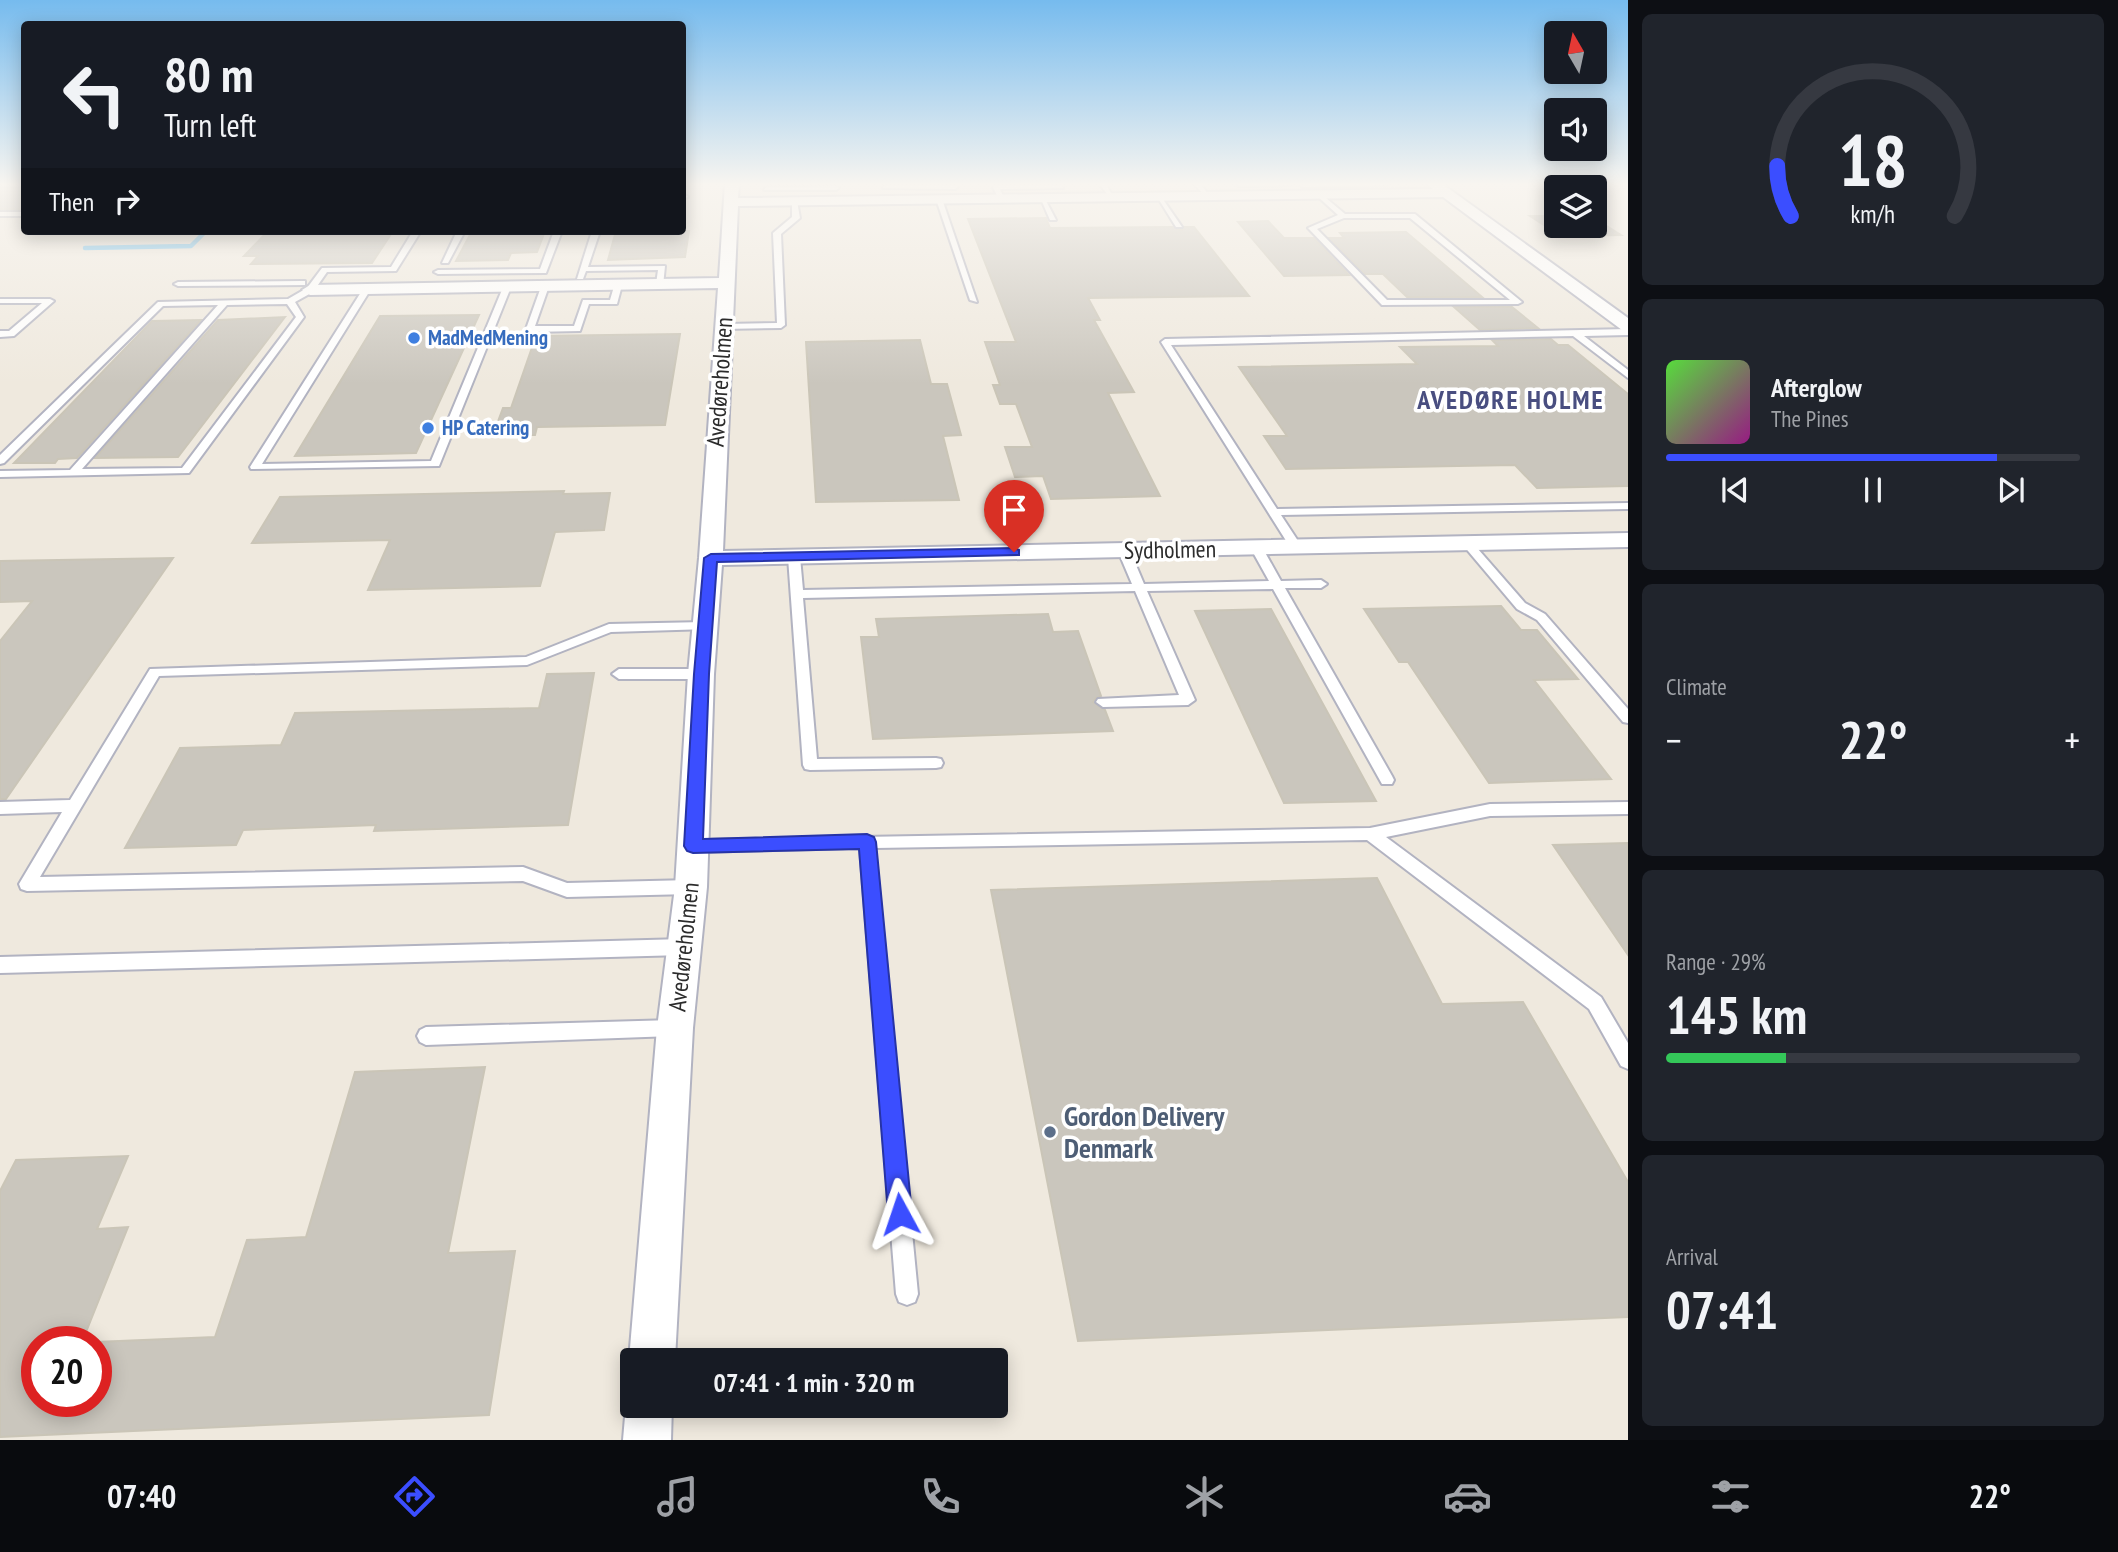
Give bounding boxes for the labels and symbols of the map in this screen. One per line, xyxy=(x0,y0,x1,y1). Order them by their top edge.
north arrow xyxy=(1544,21,1606,84)
street label: Avedøreholmen xyxy=(700,316,739,448)
place label: MadMedMening xyxy=(428,324,548,351)
marker: MadMedMening xyxy=(406,330,422,346)
district label: AVEDØRE HOLME xyxy=(1416,383,1605,416)
place label: HP Catering xyxy=(442,414,529,441)
marker: HP Catering xyxy=(420,420,436,436)
pin xyxy=(984,480,1044,552)
street label: Sydholmen xyxy=(1124,533,1216,566)
street label: Avedøreholmen xyxy=(661,881,706,1013)
place label: Gordon Delivery Denmark xyxy=(1064,1097,1225,1166)
marker: Gordon Delivery Denmark xyxy=(1042,1124,1058,1140)
position arrow xyxy=(863,1177,937,1251)
speed limit sign: 20 xyxy=(21,1326,112,1417)

